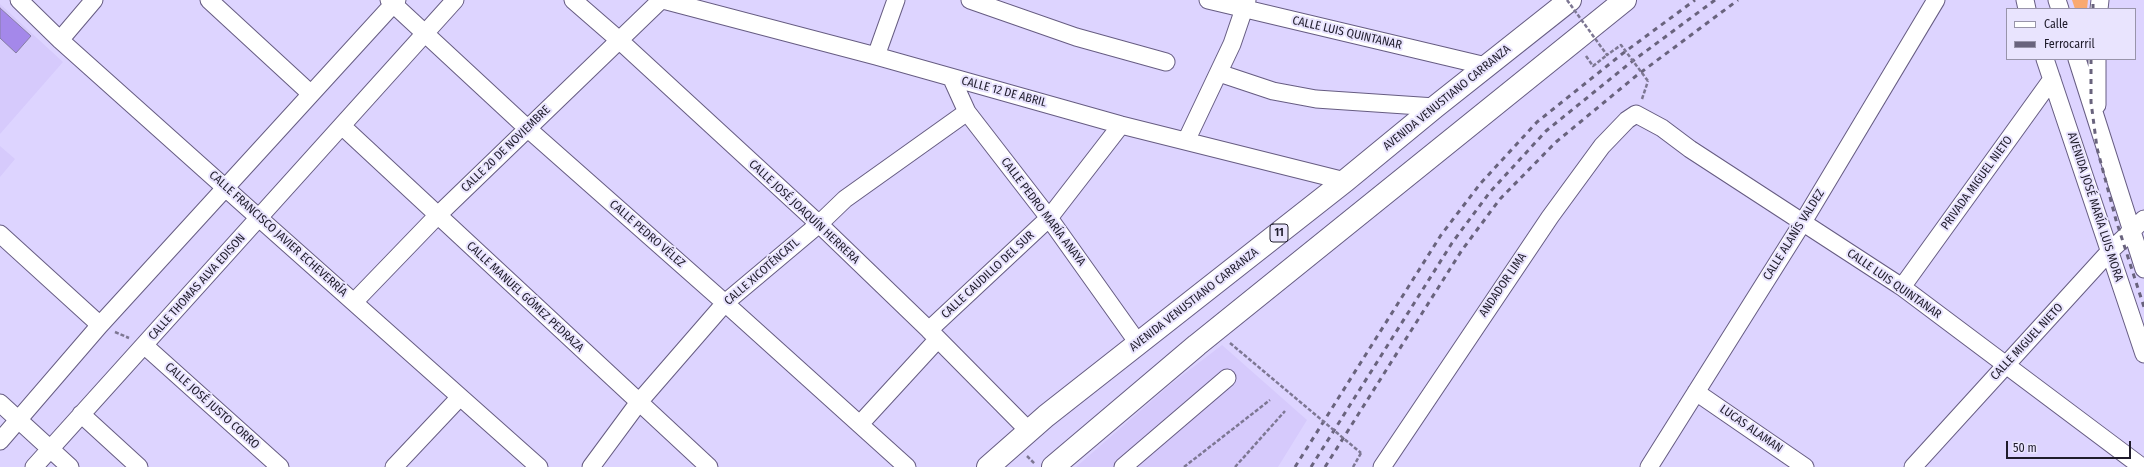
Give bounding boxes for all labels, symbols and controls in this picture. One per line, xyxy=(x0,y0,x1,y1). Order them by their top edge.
legend xyxy=(2006,8,2136,60)
street label: CALLE LUIS QUINTANAR xyxy=(1291,13,1403,53)
text: Calle xyxy=(2044,17,2068,31)
text: Ferrocarril xyxy=(2044,37,2095,51)
street label: AVENIDA VENUSTIANO CARRANZA xyxy=(1380,42,1514,154)
street label: CALLE 12 DE ABRIL xyxy=(960,74,1048,110)
street label: CALLE 20 DE NOVIEMBRE xyxy=(458,103,554,195)
street label: AVENIDA JOSÉ MARÍA LUIS MORA xyxy=(2064,131,2126,283)
street label: PRIVADA MIGUEL NIETO xyxy=(1938,133,2016,233)
street label: CALLE PEDRO MARÍA ANAYA xyxy=(998,155,1088,269)
street label: CALLE JOSÉ JOAQUÍN HERRERA xyxy=(746,157,862,267)
street label: CALLE FRANCISCO JAVIER ECHEVERRÍA xyxy=(206,168,350,300)
street label: CALLE ALANÍS VALDEZ xyxy=(1760,187,1828,283)
street label: CALLE PEDRO VÉLEZ xyxy=(606,197,688,271)
road number: 11 xyxy=(1270,224,1288,242)
street label: CALLE CAUDILLO DEL SUR xyxy=(939,228,1037,322)
street label: CALLE THOMAS ALVA EDISON xyxy=(146,231,248,343)
street label: CALLE XICOTÉNCATL xyxy=(722,236,802,308)
street label: CALLE MANUEL GÓMEZ PEDRAZA xyxy=(463,239,587,355)
street label: AVENIDA VENUSTIANO CARRANZA xyxy=(1127,245,1261,355)
street label: CALLE LUIS QUINTANAR xyxy=(1844,246,1944,322)
street label: ANDADOR LIMA xyxy=(1476,250,1530,320)
street label: CALLE MIGUEL NIETO xyxy=(1988,301,2066,383)
street label: CALLE JOSÉ JUSTO CORRO xyxy=(162,360,262,452)
street label: LUCAS ALAMAN xyxy=(1717,402,1785,456)
scale bar xyxy=(2008,433,2133,459)
text: 50 m xyxy=(2013,441,2037,455)

